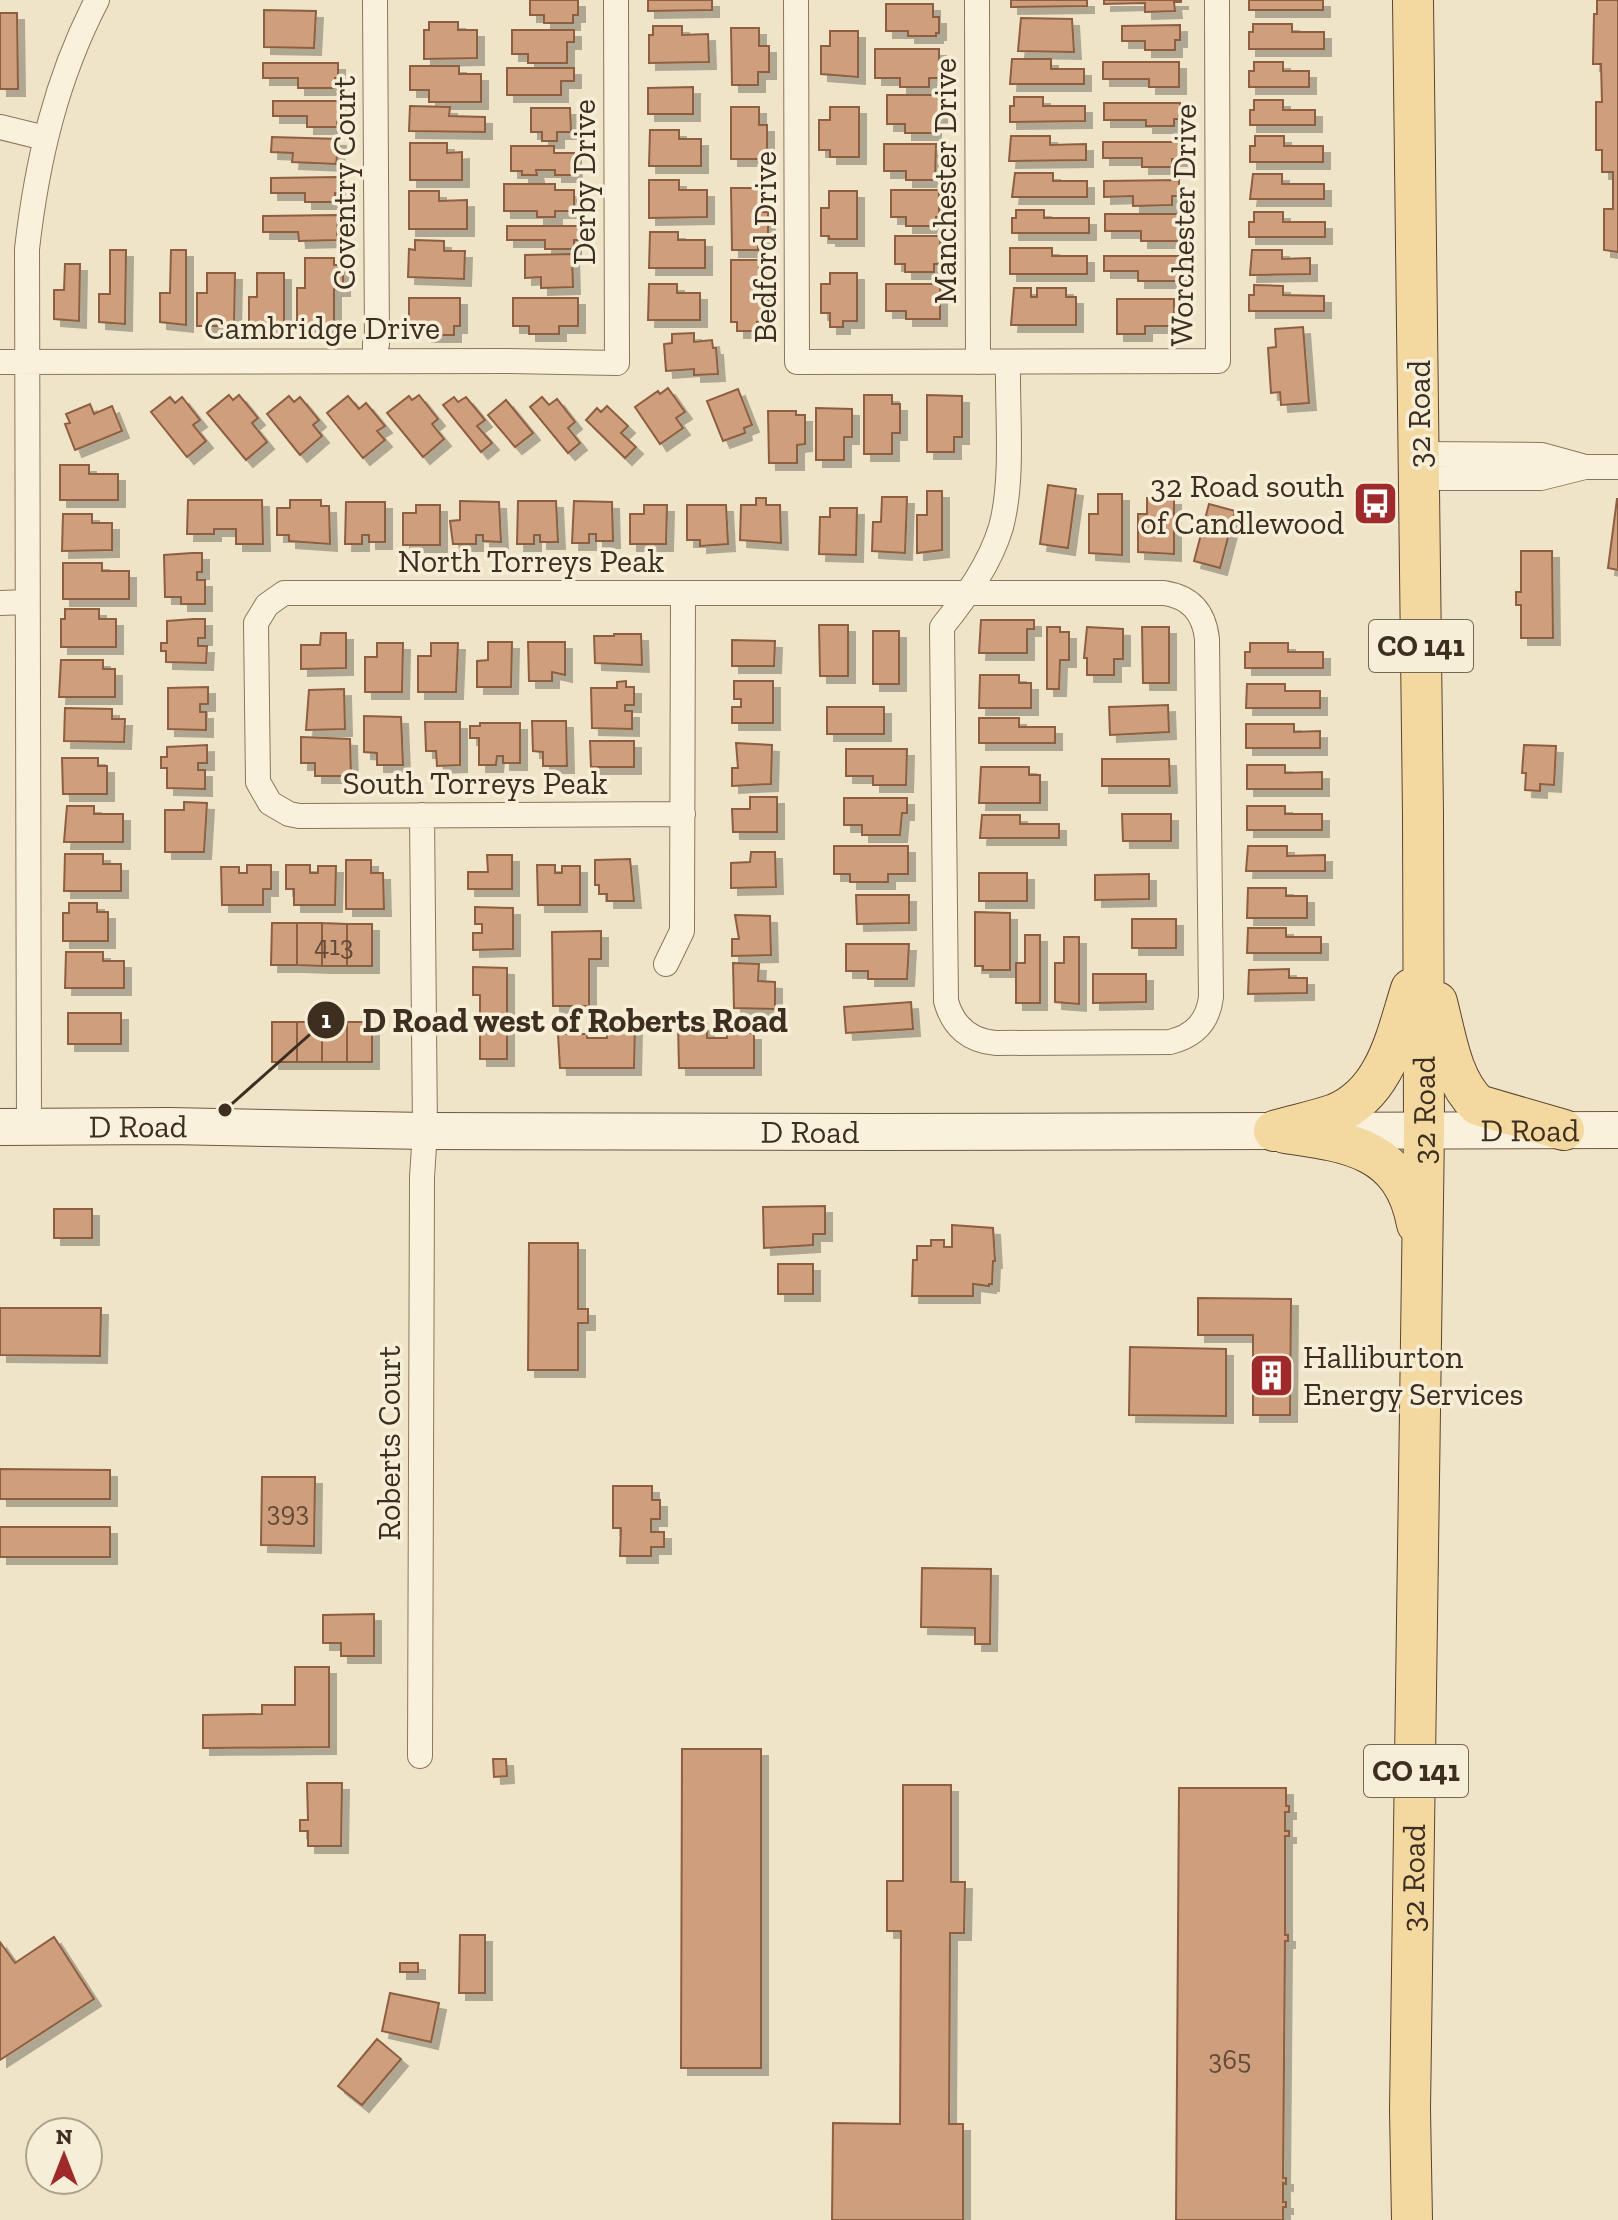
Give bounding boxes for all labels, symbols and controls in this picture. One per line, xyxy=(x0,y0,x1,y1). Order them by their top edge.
street label: Manchester Drive xyxy=(926,58,964,304)
street label: Coventry Court xyxy=(325,76,363,290)
street label: Derby Drive xyxy=(565,99,603,265)
street label: Worchester Drive xyxy=(1162,103,1204,347)
street label: Bedford Drive xyxy=(746,151,784,343)
street label: Cambridge Drive xyxy=(204,309,440,347)
street label: 32 Road xyxy=(1400,359,1438,468)
place label: 32 Road south of Candlewood xyxy=(1140,467,1344,542)
bus stop icon: 32 Road south of Candlewood xyxy=(1351,480,1399,528)
street label: North Torreys Peak xyxy=(398,542,665,580)
road number: CO 141 xyxy=(1369,620,1473,672)
street label: South Torreys Peak xyxy=(342,764,608,802)
house number: 413 xyxy=(314,929,354,962)
callout: D Road west of Roberts Road xyxy=(306,991,804,1049)
text: D Road west of Roberts Road xyxy=(362,1000,788,1041)
text: 1 xyxy=(321,1005,331,1034)
street label: 32 Road xyxy=(1405,1056,1443,1165)
street label: D Road xyxy=(89,1107,188,1145)
street label: D Road xyxy=(1481,1111,1580,1149)
street label: D Road xyxy=(761,1113,860,1151)
place label: Halliburton Energy Services xyxy=(1303,1338,1524,1413)
street label: Roberts Court xyxy=(370,1345,408,1540)
building icon: Halliburton Energy Services xyxy=(1248,1351,1296,1399)
house number: 393 xyxy=(267,1495,309,1528)
road number: CO 141 xyxy=(1364,1745,1468,1797)
street label: 32 Road xyxy=(1394,1823,1433,1932)
house number: 365 xyxy=(1209,2043,1251,2076)
north arrow xyxy=(24,2116,104,2196)
text: N xyxy=(56,2123,73,2150)

